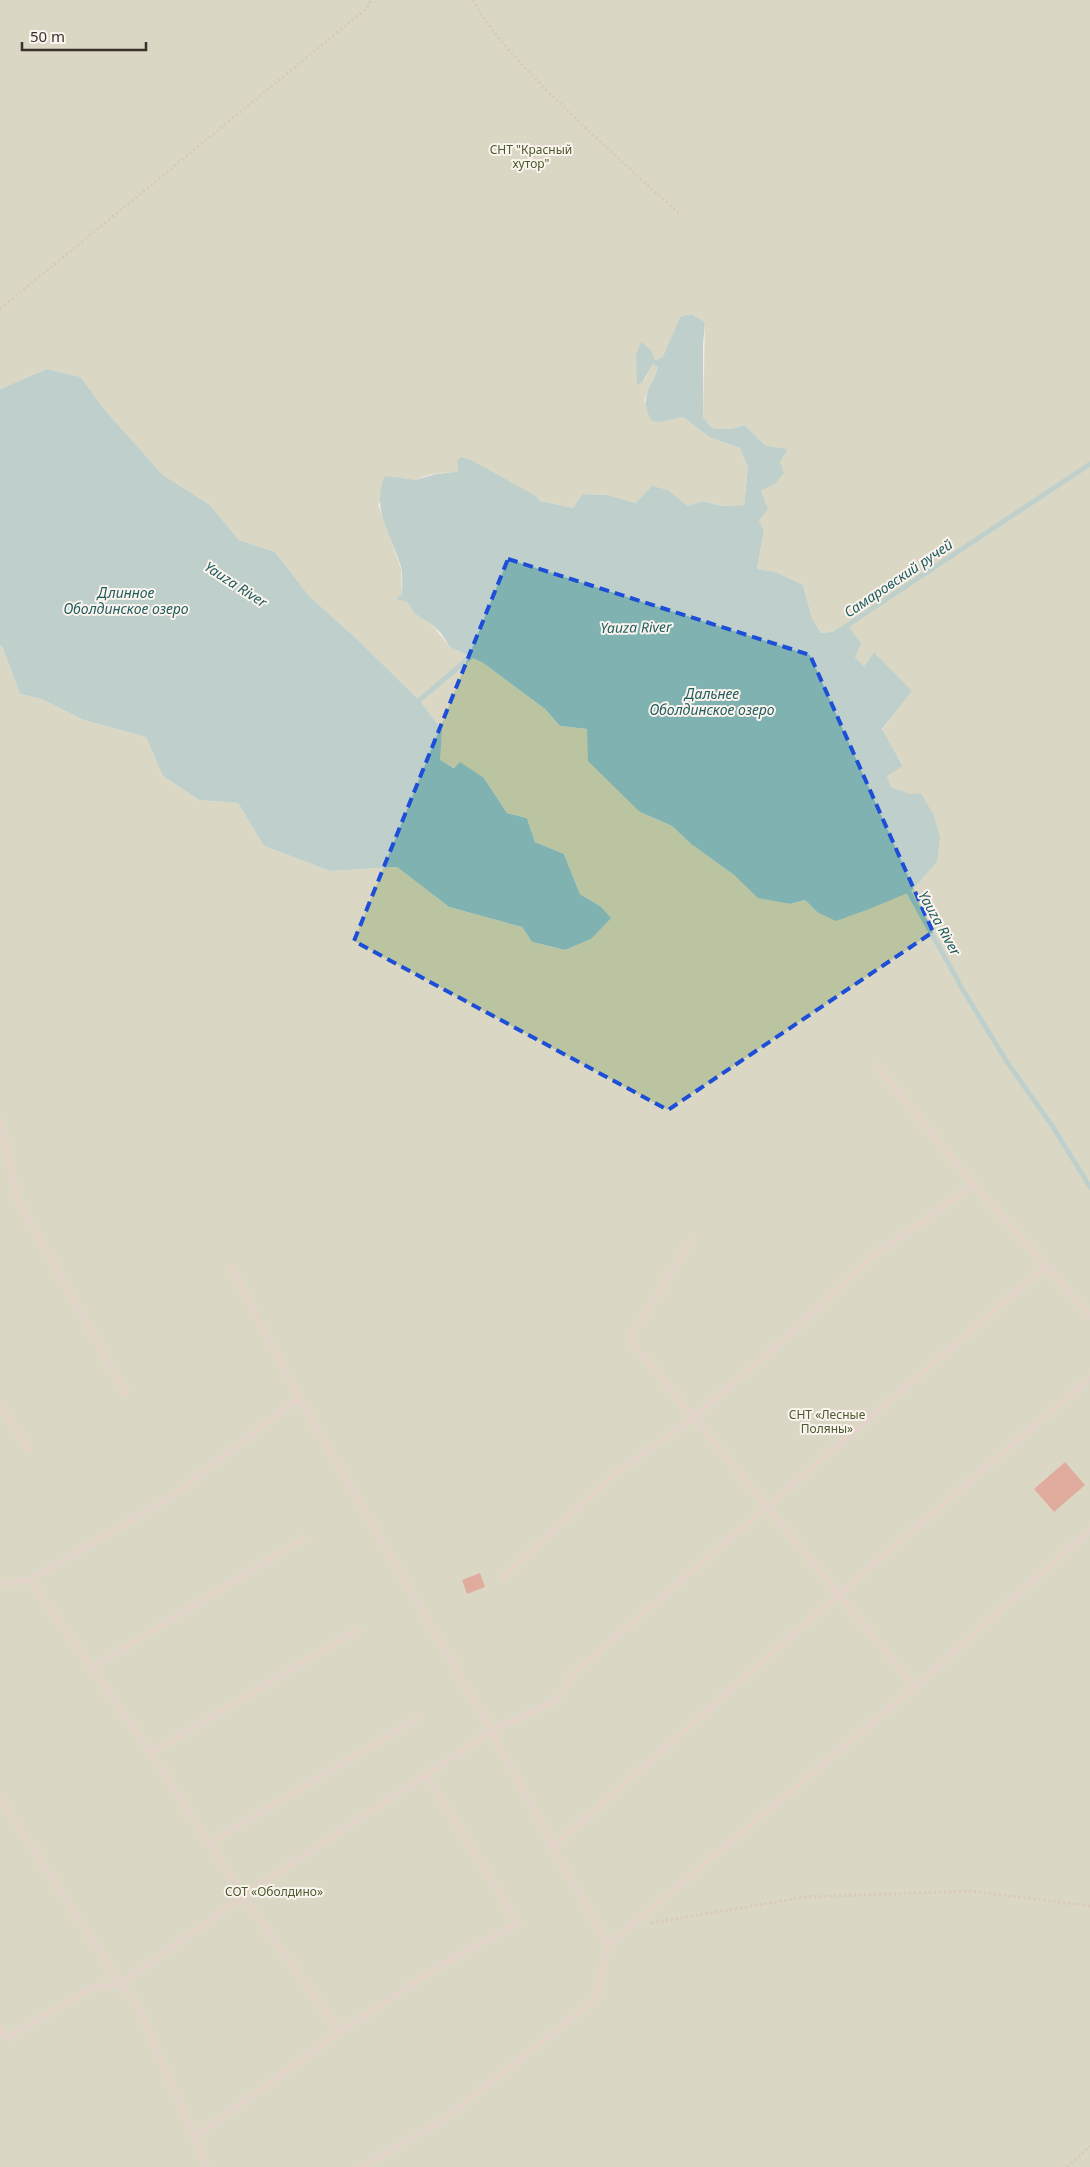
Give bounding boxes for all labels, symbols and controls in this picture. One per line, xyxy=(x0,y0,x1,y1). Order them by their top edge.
scale bar xyxy=(22,20,146,52)
text: 50 m xyxy=(30,26,65,46)
park label: СНТ "Красный хутор" xyxy=(490,141,572,172)
water label: Самаровский ручей xyxy=(840,535,956,621)
water label: Yauza River xyxy=(201,557,271,612)
water label: Длинное Оболдинское озеро xyxy=(63,583,189,618)
water label: Yauza River xyxy=(600,617,672,637)
water label: Дальнее Оболдинское озеро xyxy=(649,684,775,719)
water label: Yauza River xyxy=(914,887,966,959)
park label: СНТ «Лесные Поляны» xyxy=(789,1406,866,1437)
park label: СОТ «Оболдино» xyxy=(225,1883,323,1900)

